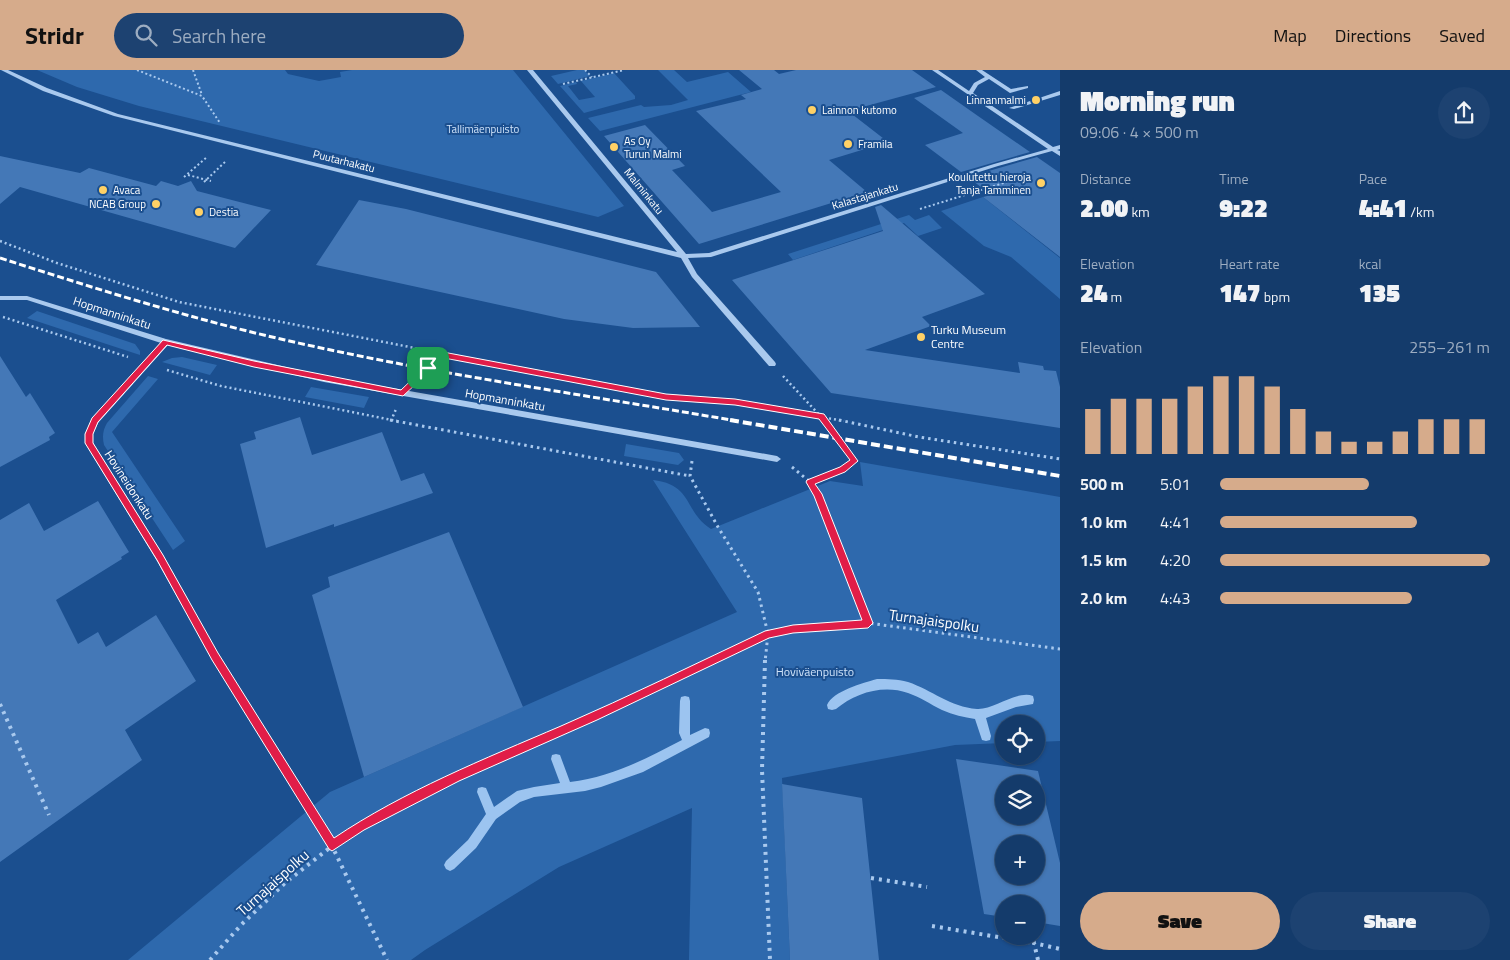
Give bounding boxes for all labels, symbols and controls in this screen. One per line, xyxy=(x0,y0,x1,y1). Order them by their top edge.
search box xyxy=(114,13,464,58)
text: Stridr xyxy=(25,17,84,53)
icon: search xyxy=(132,21,160,49)
text: Search here xyxy=(172,21,266,50)
text: Map xyxy=(1273,22,1307,49)
text: Directions xyxy=(1335,22,1411,49)
text: Saved xyxy=(1439,22,1485,49)
text: Morning run xyxy=(1080,79,1235,122)
button: share xyxy=(1438,87,1490,139)
place label: Linnanmalmi xyxy=(966,92,1026,108)
marker: Linnanmalmi xyxy=(1030,94,1042,106)
place label: Lainnon kutomo xyxy=(822,102,897,118)
marker: Lainnon kutomo xyxy=(806,104,818,116)
text: 09:06 · 4 × 500 m xyxy=(1080,120,1199,144)
park label: Tallimäenpuisto xyxy=(447,121,520,137)
place label: As Oy Turun Malmi xyxy=(624,133,682,162)
place label: Framila xyxy=(858,136,893,152)
marker: Framila xyxy=(842,138,854,150)
marker: As Oy Turun Malmi xyxy=(608,141,620,153)
street label: Puutarhakatu xyxy=(311,146,377,176)
street label: Malminkatu xyxy=(620,164,668,218)
text: Distance xyxy=(1080,168,1131,189)
text: Time xyxy=(1219,168,1249,189)
text: Pace xyxy=(1359,168,1387,189)
place label: Koulutettu hieroja Tanja Tamminen xyxy=(948,169,1031,198)
marker: Koulutettu hieroja Tanja Tamminen xyxy=(1035,177,1047,189)
street label: Kalastajankatu xyxy=(830,178,900,214)
place label: Avaca xyxy=(113,182,141,198)
marker: Avaca xyxy=(97,184,109,196)
text: 2.00 xyxy=(1080,189,1128,227)
text: 9:22 xyxy=(1219,189,1268,227)
text: 4:41 xyxy=(1359,189,1407,227)
place label: NCAB Group xyxy=(89,196,146,212)
marker: NCAB Group xyxy=(150,198,162,210)
text: km xyxy=(1128,201,1150,222)
text: /km xyxy=(1407,201,1434,222)
place label: Destia xyxy=(209,204,239,220)
marker: Destia xyxy=(193,206,205,218)
text: Elevation xyxy=(1080,253,1134,274)
text: Heart rate xyxy=(1219,253,1279,274)
text: kcal xyxy=(1359,253,1382,274)
text: 24 xyxy=(1080,274,1108,312)
text: 147 xyxy=(1219,274,1261,312)
text: 135 xyxy=(1359,274,1400,312)
text: m xyxy=(1108,286,1122,307)
text: bpm xyxy=(1261,286,1290,307)
street label: Hopmanninkatu xyxy=(71,291,154,334)
place label: Turku Museum Centre xyxy=(931,320,1006,353)
marker: Turku Museum Centre xyxy=(915,331,927,343)
text: Elevation xyxy=(1080,335,1142,359)
text: 255–261 m xyxy=(1409,335,1490,359)
pin xyxy=(407,347,449,389)
icon: arrive xyxy=(414,354,442,382)
street label: Hopmanninkatu xyxy=(464,383,547,416)
street label: Hovineidonkatu xyxy=(100,446,159,523)
text: 500 m xyxy=(1080,472,1124,496)
text: 5:01 xyxy=(1160,472,1190,496)
text: 1.0 km xyxy=(1080,510,1127,534)
text: 4:41 xyxy=(1160,510,1190,534)
text: 1.5 km xyxy=(1080,548,1127,572)
text: 4:20 xyxy=(1160,548,1190,572)
text: 2.0 km xyxy=(1080,586,1127,610)
text: 4:43 xyxy=(1160,586,1190,610)
street label: Turnajaispolku xyxy=(888,603,981,638)
park label: Hoviväenpuisto xyxy=(776,662,854,681)
map controls xyxy=(995,715,1045,945)
button: locate xyxy=(995,715,1045,765)
button: layers xyxy=(995,775,1045,825)
button: + xyxy=(995,835,1045,885)
street label: Turnajaispolku xyxy=(231,844,314,922)
button: Save xyxy=(1080,892,1280,950)
button: Share xyxy=(1290,892,1490,950)
button: − xyxy=(995,895,1045,945)

